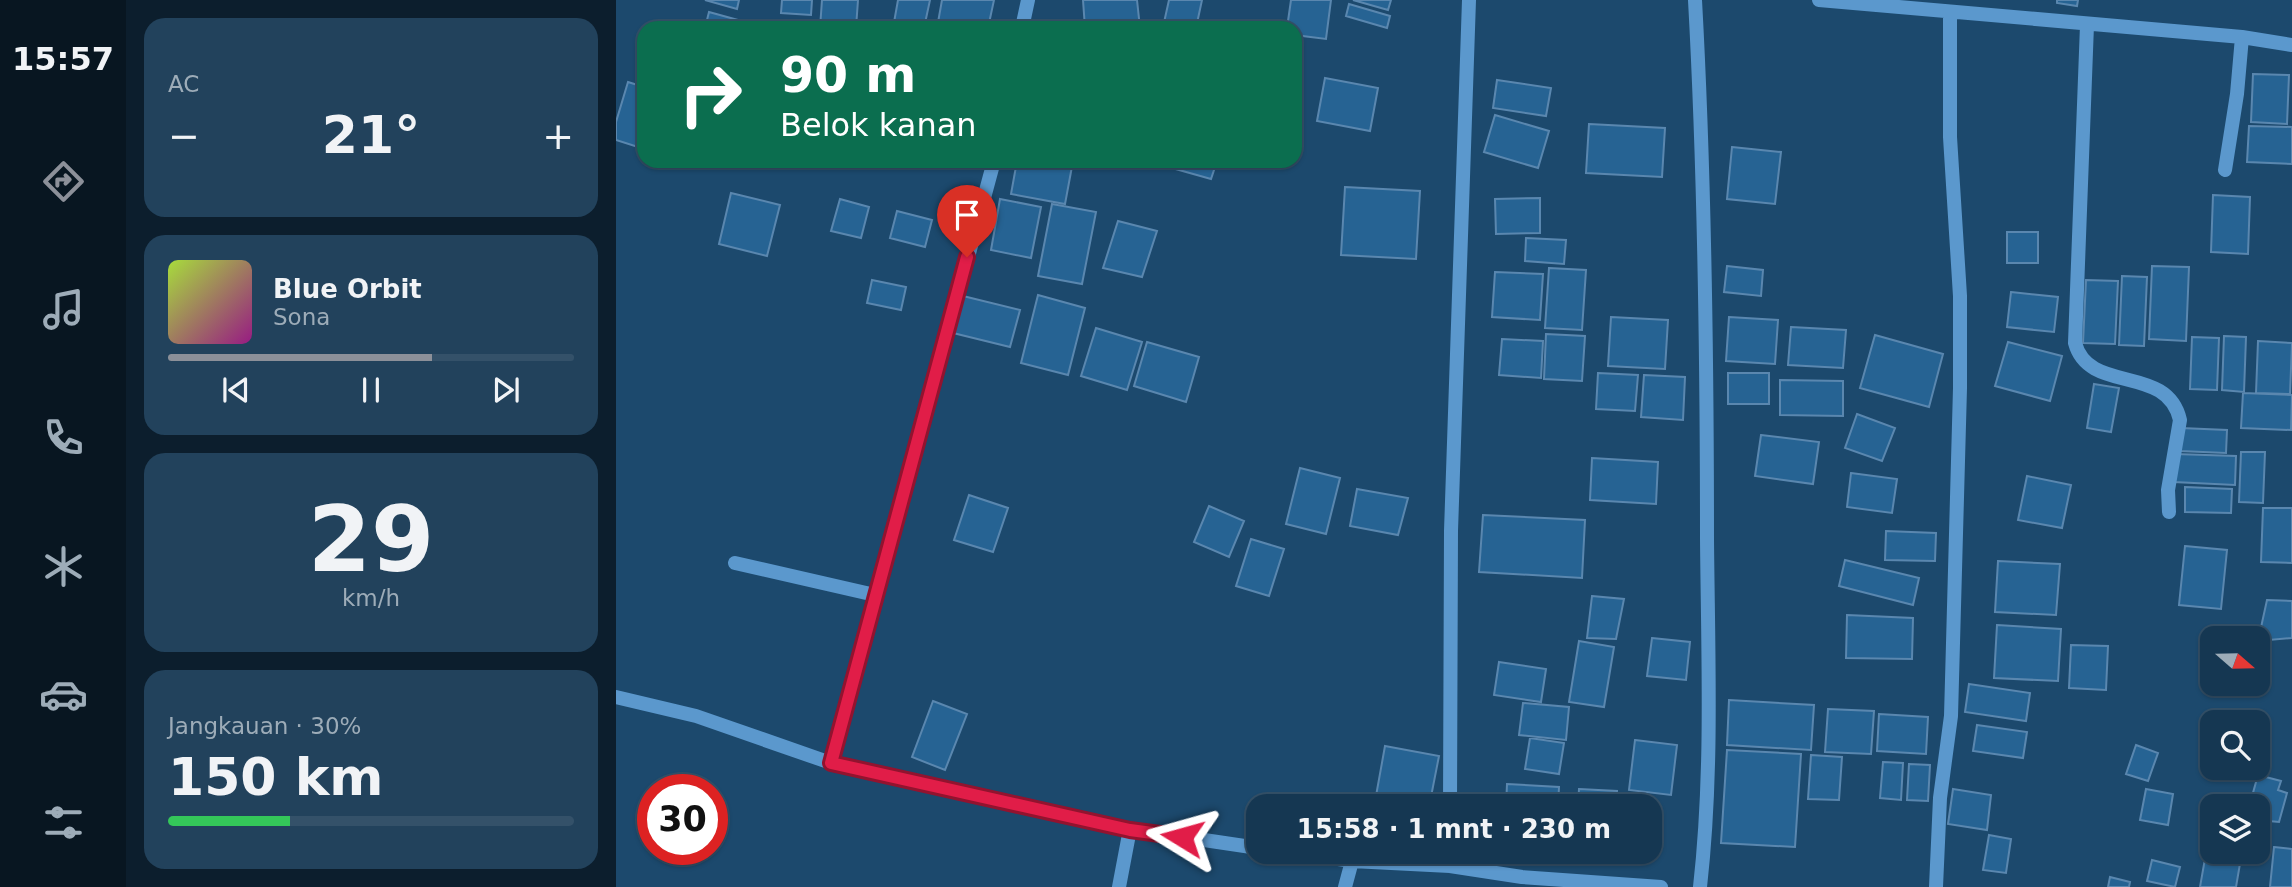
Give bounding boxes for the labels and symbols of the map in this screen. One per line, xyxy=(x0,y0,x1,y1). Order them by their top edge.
pin xyxy=(937,185,997,257)
north arrow xyxy=(2200,626,2270,696)
speed limit sign: 30 xyxy=(637,774,728,865)
position arrow xyxy=(1145,800,1219,874)

